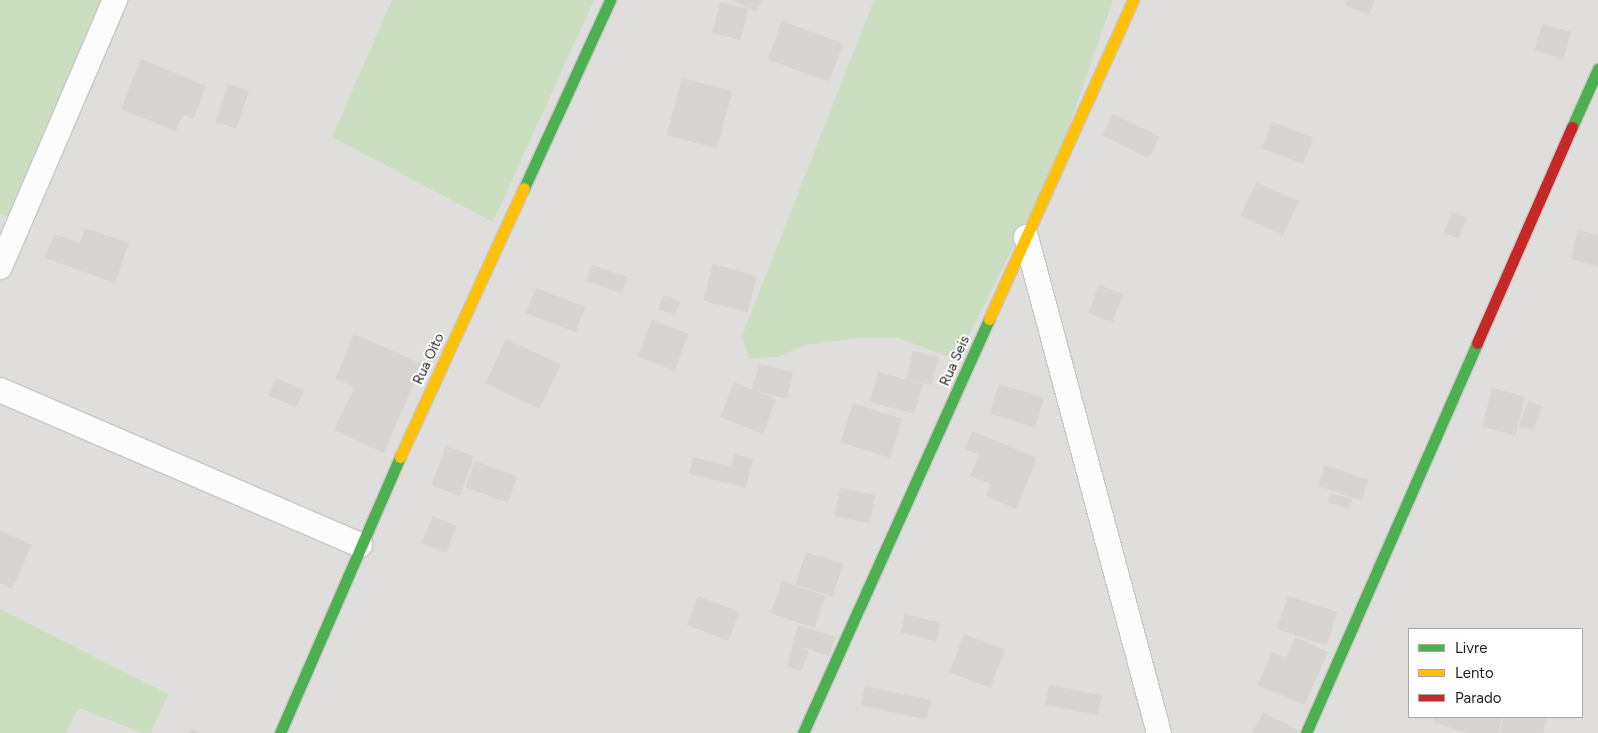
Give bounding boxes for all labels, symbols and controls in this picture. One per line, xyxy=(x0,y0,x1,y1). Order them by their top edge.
street label: Rua Oito xyxy=(410,331,448,387)
street label: Rua Seis xyxy=(937,333,973,389)
legend xyxy=(1408,628,1583,718)
text: Livre xyxy=(1455,639,1487,657)
text: Lento xyxy=(1455,664,1494,682)
text: Parado xyxy=(1455,689,1501,707)

